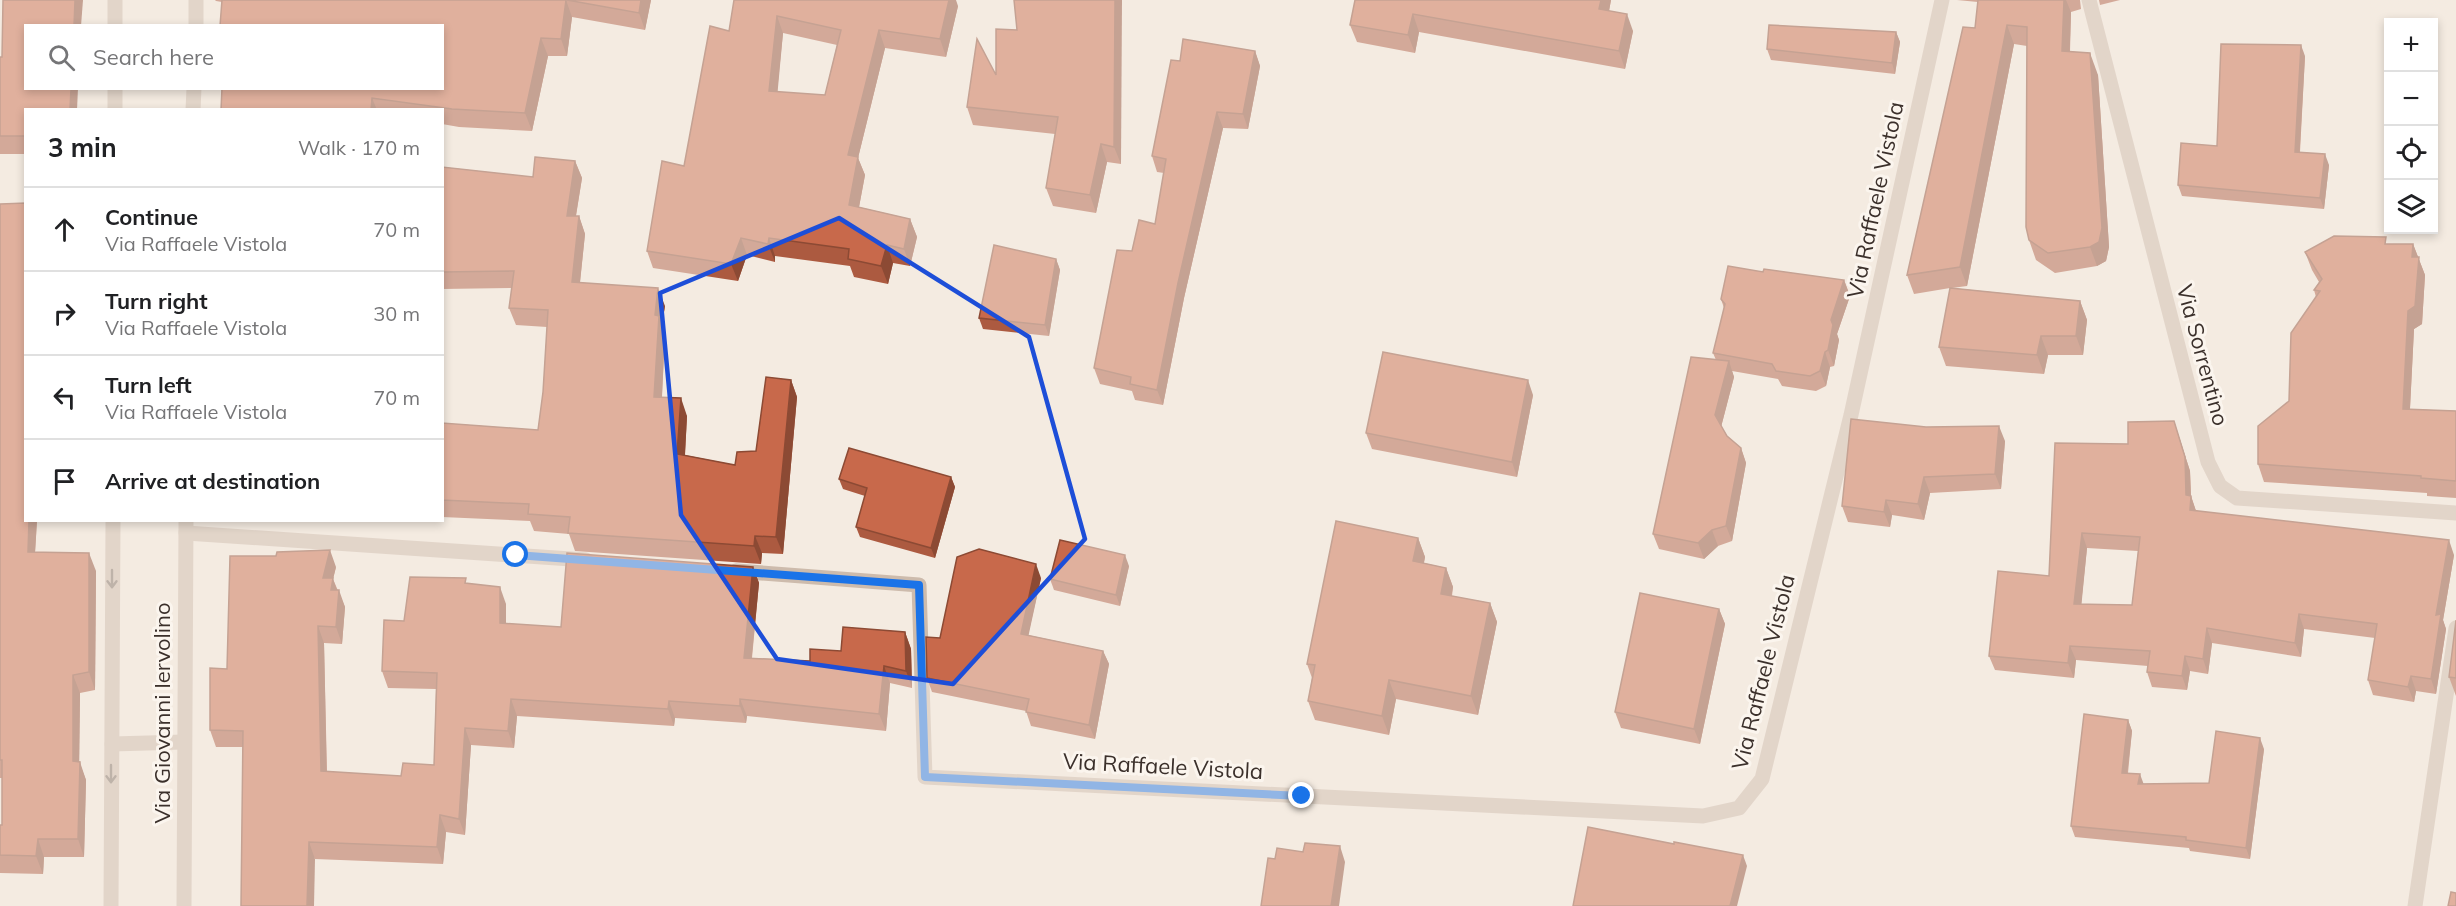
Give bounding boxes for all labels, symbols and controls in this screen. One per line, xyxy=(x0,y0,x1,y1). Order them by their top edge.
map controls xyxy=(2384,18,2438,234)
button: + xyxy=(2384,18,2438,72)
search box xyxy=(24,24,444,90)
icon: search xyxy=(45,41,78,74)
text: Search here xyxy=(93,43,214,71)
button: − xyxy=(2384,72,2438,126)
street label: Via Raffaele Vistola xyxy=(1840,99,1910,301)
button: locate xyxy=(2384,126,2438,180)
text: 3 min xyxy=(48,131,117,164)
text: Walk · 170 m xyxy=(298,135,420,160)
button: layers xyxy=(2384,180,2438,234)
text: Continue xyxy=(105,203,198,231)
icon: ahead xyxy=(48,213,81,246)
text: 70 m xyxy=(373,217,420,242)
text: Via Raffaele Vistola xyxy=(105,231,287,256)
street label: Via Sorrentino xyxy=(2171,281,2235,429)
text: Turn right xyxy=(105,287,208,315)
icon: right xyxy=(48,297,81,330)
text: 30 m xyxy=(373,301,420,326)
text: Via Raffaele Vistola xyxy=(105,315,287,340)
text: Turn left xyxy=(105,371,192,399)
icon: left xyxy=(48,381,81,414)
text: 70 m xyxy=(373,385,420,410)
text: Via Raffaele Vistola xyxy=(105,399,287,424)
icon: arrive xyxy=(48,465,81,498)
text: Arrive at destination xyxy=(105,467,320,495)
route start xyxy=(502,541,528,567)
one-way arrow xyxy=(107,568,118,588)
street label: Via Raffaele Vistola xyxy=(1725,571,1801,773)
street label: Via Giovanni Iervolino xyxy=(148,603,176,824)
street label: Via Raffaele Vistola xyxy=(1062,747,1264,785)
one-way arrow xyxy=(106,763,117,783)
route end xyxy=(1288,782,1314,808)

